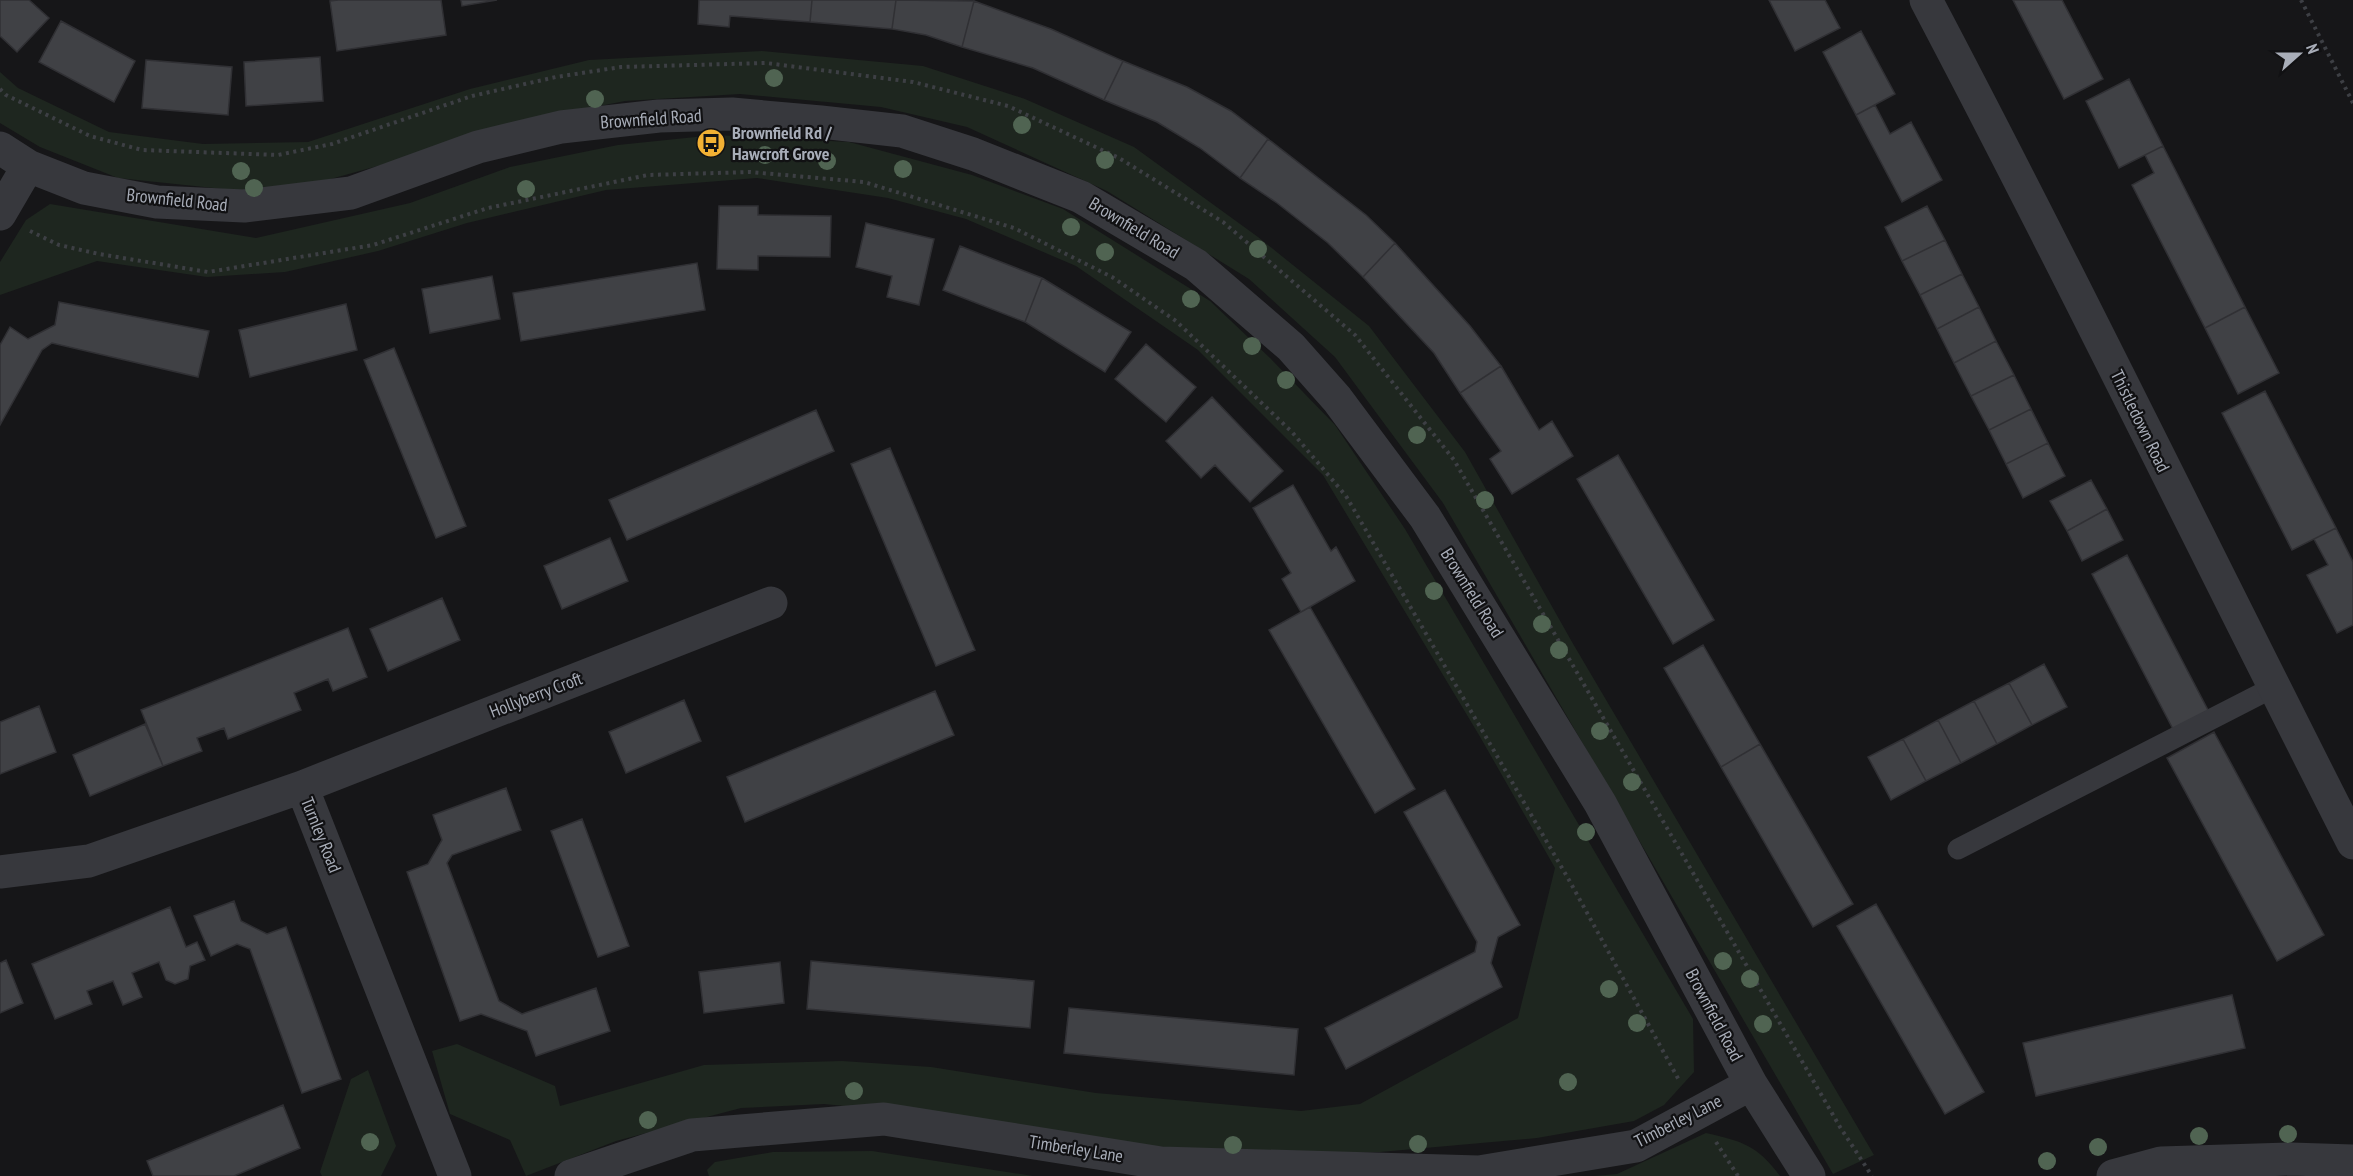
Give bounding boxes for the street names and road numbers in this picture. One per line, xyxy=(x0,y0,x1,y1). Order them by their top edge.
street label: Brownfield Road xyxy=(600,103,702,134)
street label: Brownfield Road xyxy=(125,183,229,216)
street label: Brownfield Road xyxy=(1085,192,1184,264)
street label: Thistledown Road xyxy=(2106,366,2175,476)
street label: Brownfield Road xyxy=(1436,544,1509,642)
street label: Hollyberry Croft xyxy=(486,666,586,723)
street label: Turnley Road xyxy=(296,794,347,876)
street label: Brownfield Road xyxy=(1680,965,1748,1065)
street label: Timberley Lane xyxy=(1630,1089,1725,1152)
street label: Timberley Lane xyxy=(1027,1130,1125,1167)

